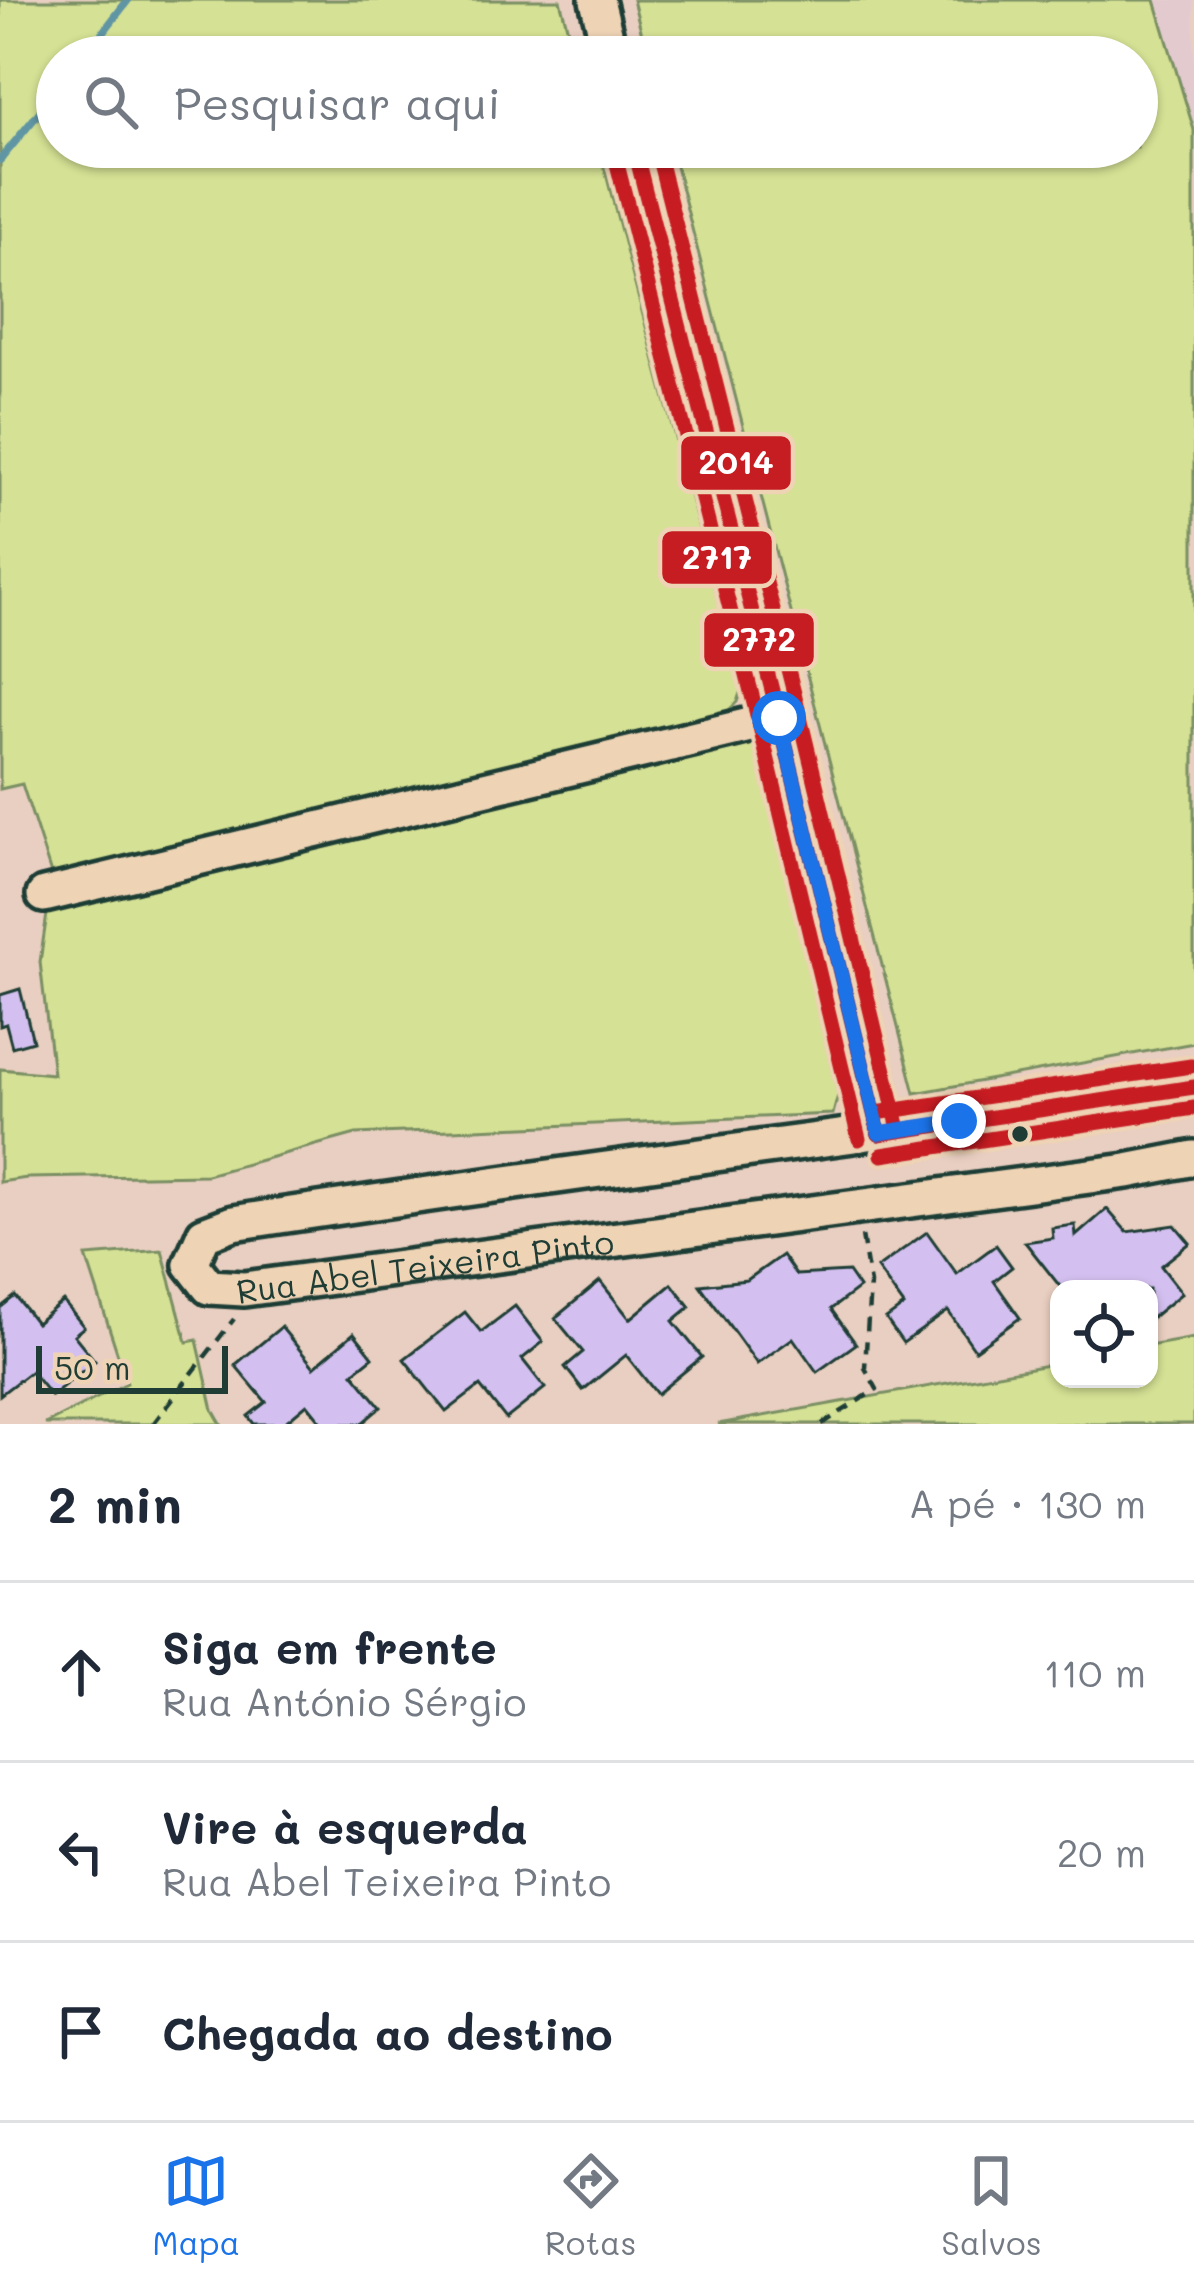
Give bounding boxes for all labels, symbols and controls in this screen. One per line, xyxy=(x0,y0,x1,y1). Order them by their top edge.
search box xyxy=(36,36,1158,168)
icon: search xyxy=(78,69,144,135)
text: Pesquisar aqui xyxy=(174,73,501,131)
line badge: 2014 xyxy=(679,434,793,492)
text: 2014 xyxy=(698,439,774,482)
line badge: 2717 xyxy=(660,529,774,586)
text: 2717 xyxy=(682,534,752,577)
line badge: 2772 xyxy=(702,611,816,669)
text: 2772 xyxy=(722,616,796,659)
route start xyxy=(752,691,806,745)
route end xyxy=(932,1094,986,1148)
unlabelled marker xyxy=(1009,1123,1031,1145)
street label: Rua Abel Teixeira Pinto xyxy=(234,1218,616,1311)
map controls xyxy=(1050,1280,1158,1388)
button: locate xyxy=(1050,1280,1158,1388)
scale bar xyxy=(36,1340,228,1393)
text: 50 m xyxy=(54,1345,130,1388)
text: 2 min xyxy=(48,1469,182,1536)
text: A pé · 130 m xyxy=(908,1477,1146,1528)
text: Siga em frente xyxy=(162,1617,497,1675)
icon: ahead xyxy=(48,1639,114,1705)
text: 110 m xyxy=(1044,1646,1146,1697)
text: Rua António Sérgio xyxy=(162,1675,527,1726)
text: Vire à esquerda xyxy=(162,1797,528,1855)
icon: left xyxy=(48,1819,114,1885)
text: 20 m xyxy=(1057,1826,1146,1877)
text: Rua Abel Teixeira Pinto xyxy=(162,1855,611,1906)
icon: arrive xyxy=(48,1999,114,2065)
text: Chegada ao destino xyxy=(162,2003,613,2061)
tab: Mapa xyxy=(152,2148,240,2263)
tab: Rotas xyxy=(545,2148,637,2263)
tab: Salvos xyxy=(941,2148,1042,2263)

